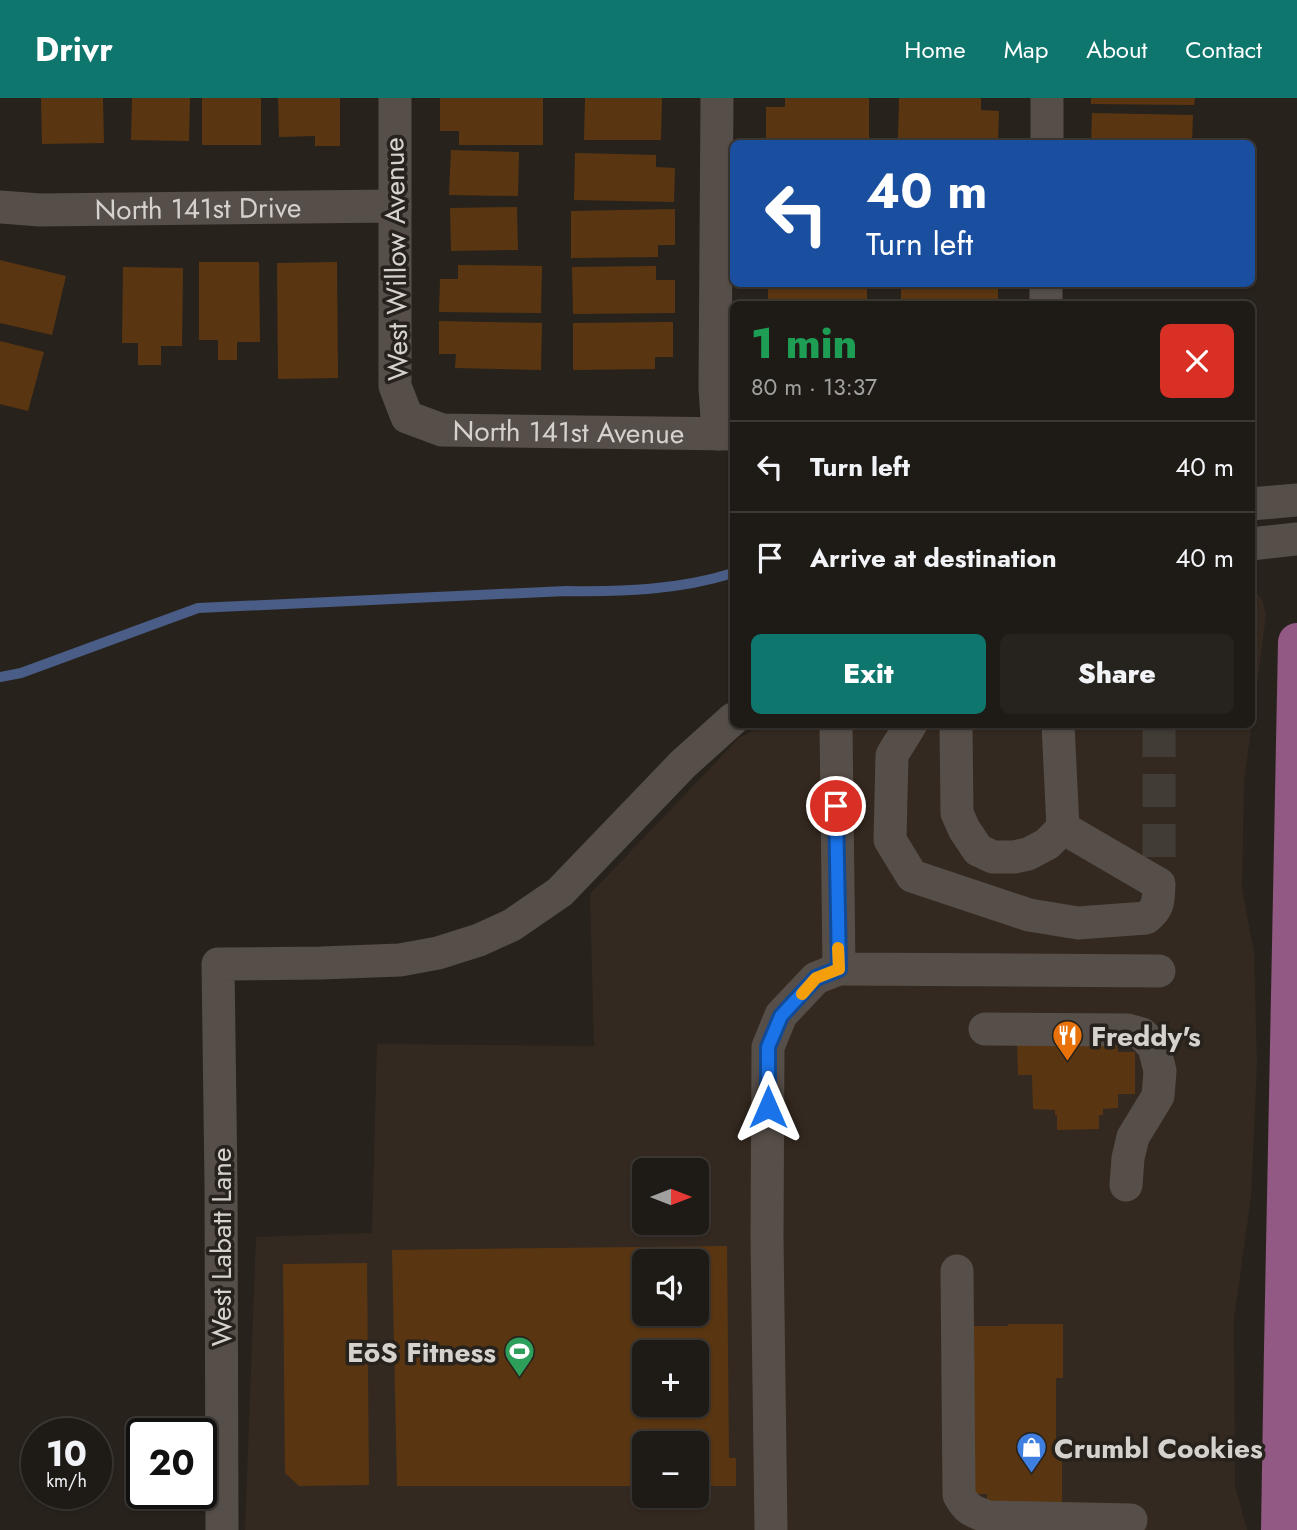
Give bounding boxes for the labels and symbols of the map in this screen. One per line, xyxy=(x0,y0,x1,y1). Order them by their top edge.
street label: West Willow Avenue xyxy=(373,137,419,381)
street label: North 141st Drive xyxy=(94,187,301,230)
street label: North 141st Avenue xyxy=(452,410,685,454)
pin xyxy=(806,776,866,836)
place label: Freddy's xyxy=(1091,1016,1201,1057)
restaurant icon: Freddy's xyxy=(1051,1019,1085,1063)
position arrow xyxy=(731,1070,805,1144)
street label: West Labatt Lane xyxy=(201,1148,242,1346)
north arrow xyxy=(632,1158,709,1236)
place label: EōS Fitness xyxy=(347,1332,496,1373)
sports icon: EōS Fitness xyxy=(502,1335,536,1379)
speed limit sign: 20 xyxy=(126,1418,217,1509)
place label: Crumbl Cookies xyxy=(1054,1428,1263,1469)
shop icon: Crumbl Cookies xyxy=(1014,1431,1048,1475)

